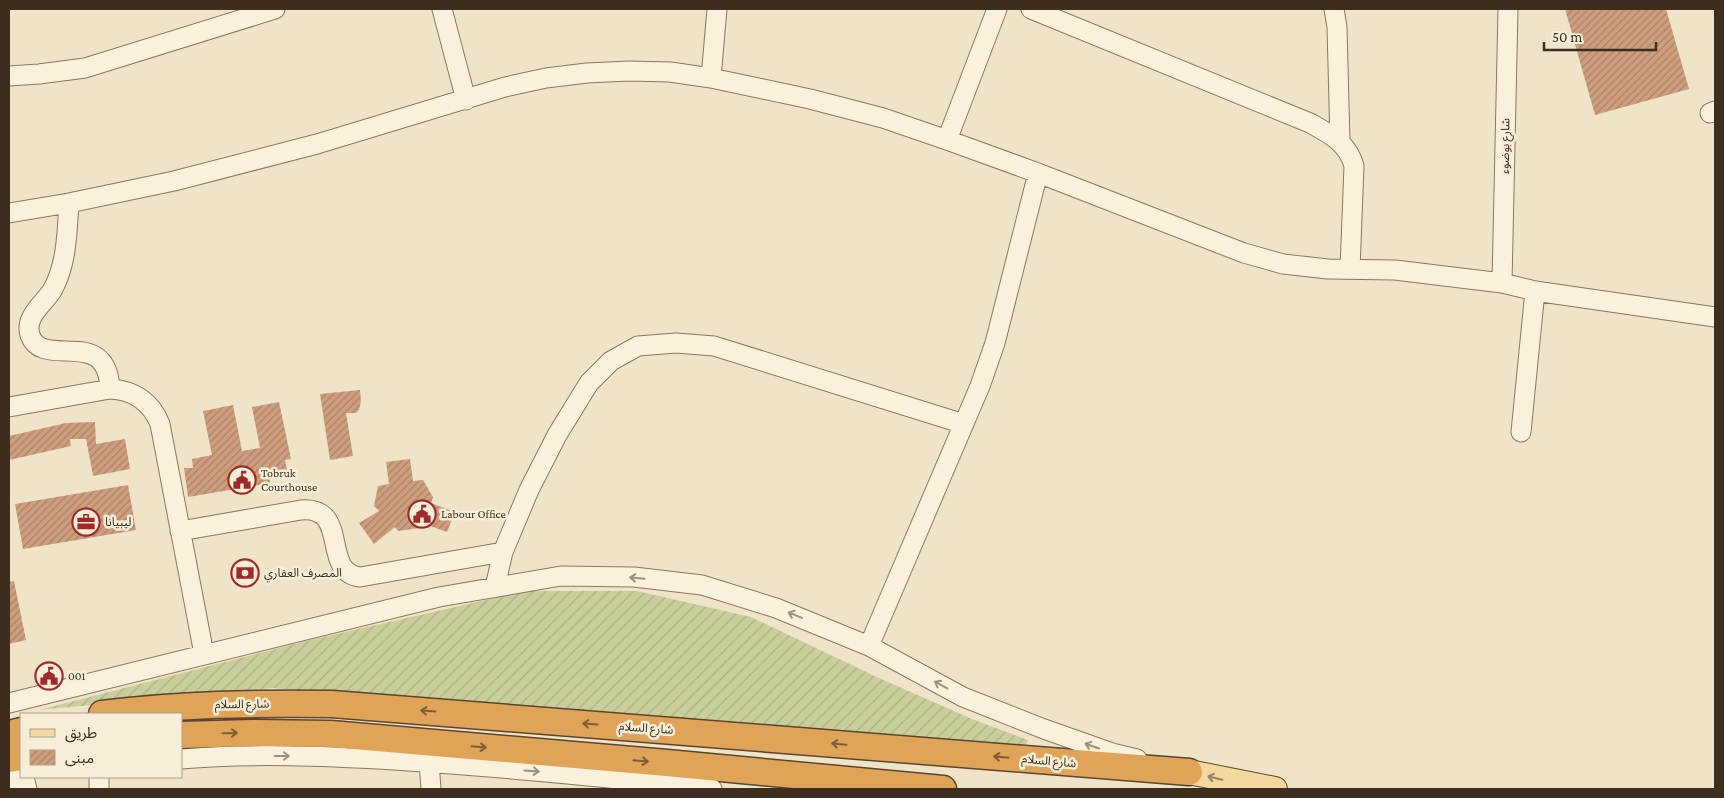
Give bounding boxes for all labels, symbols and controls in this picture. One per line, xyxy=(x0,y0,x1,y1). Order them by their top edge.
scale bar xyxy=(1544,20,1656,52)
text: 50 m xyxy=(1552,29,1582,45)
street label: شارع بوضوء xyxy=(1498,118,1514,174)
public building icon: Tobruk Courthouse xyxy=(227,465,257,495)
place label: Tobruk Courthouse xyxy=(261,466,317,494)
public building icon: Labour Office xyxy=(407,499,437,529)
office icon: ليبيانا xyxy=(71,507,101,537)
place label: Labour Office xyxy=(441,507,506,521)
place label: ليبيانا xyxy=(105,515,131,529)
bank icon: المصرف العقاري xyxy=(230,558,260,588)
place label: المصرف العقاري xyxy=(264,566,342,583)
one-way arrow xyxy=(630,573,646,583)
one-way arrow xyxy=(788,610,803,619)
public building icon: 001 xyxy=(34,661,64,691)
place label: 001 xyxy=(68,669,86,683)
one-way arrow xyxy=(934,680,949,689)
street label: شارع السلام xyxy=(214,697,270,713)
one-way arrow xyxy=(420,706,436,716)
legend xyxy=(20,713,182,778)
one-way arrow xyxy=(582,719,598,729)
street label: شارع السلام xyxy=(618,719,674,739)
text: طريق xyxy=(65,725,97,743)
one-way arrow xyxy=(222,728,238,738)
one-way arrow xyxy=(831,739,847,748)
one-way arrow xyxy=(1084,741,1100,750)
one-way arrow xyxy=(471,742,487,752)
text: مبنى xyxy=(65,750,94,767)
one-way arrow xyxy=(274,751,290,761)
one-way arrow xyxy=(993,752,1009,761)
street label: شارع السلام xyxy=(1021,752,1077,772)
one-way arrow xyxy=(633,756,649,766)
one-way arrow xyxy=(524,766,540,775)
one-way arrow xyxy=(1207,772,1223,782)

